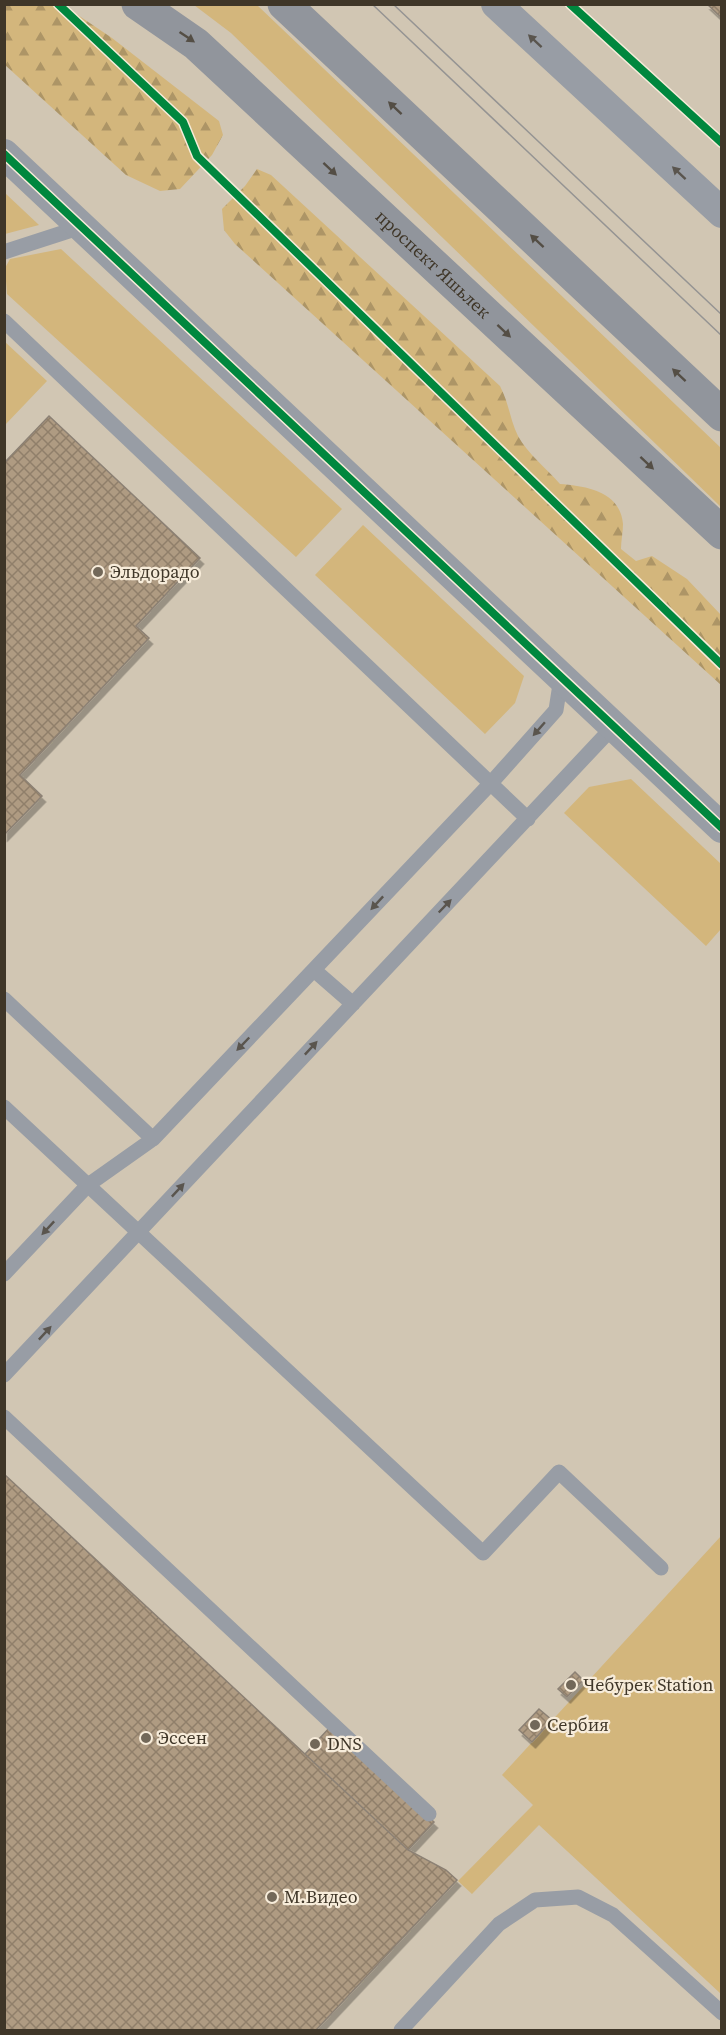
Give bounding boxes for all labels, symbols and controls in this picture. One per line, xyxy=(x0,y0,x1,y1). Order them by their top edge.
one-way arrow xyxy=(178,32,195,43)
one-way arrow xyxy=(528,34,543,48)
one-way arrow xyxy=(387,101,402,115)
one-way arrow xyxy=(323,162,338,176)
one-way arrow xyxy=(671,166,686,180)
street label: проспект Яшьлек xyxy=(370,204,497,324)
one-way arrow xyxy=(530,235,544,249)
one-way arrow xyxy=(496,323,510,337)
one-way arrow xyxy=(672,369,687,382)
one-way arrow xyxy=(639,456,653,470)
place label: Эльдорадо xyxy=(110,559,200,584)
marker: Эльдорадо xyxy=(91,565,105,579)
one-way arrow xyxy=(533,721,546,736)
one-way arrow xyxy=(371,896,385,910)
one-way arrow xyxy=(438,900,452,914)
one-way arrow xyxy=(236,1037,250,1052)
one-way arrow xyxy=(304,1041,318,1056)
one-way arrow xyxy=(171,1183,185,1198)
one-way arrow xyxy=(41,1220,55,1234)
one-way arrow xyxy=(37,1326,51,1340)
place label: Чебурек Station xyxy=(583,1672,713,1697)
marker: Чебурек Station xyxy=(564,1678,578,1692)
place label: Сербия xyxy=(547,1712,609,1737)
marker: Сербия xyxy=(528,1718,542,1732)
place label: Эссен xyxy=(158,1725,207,1750)
marker: Эссен xyxy=(139,1731,153,1745)
place label: DNS xyxy=(327,1731,362,1756)
marker: DNS xyxy=(308,1737,322,1751)
place label: М.Видео xyxy=(284,1884,358,1909)
marker: М.Видео xyxy=(265,1890,279,1904)

